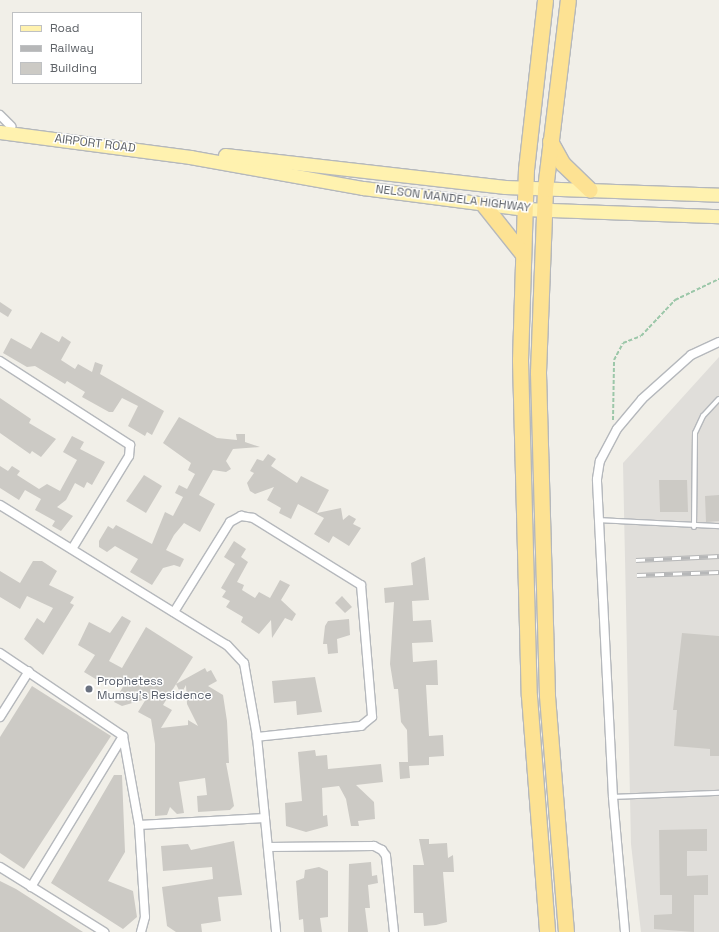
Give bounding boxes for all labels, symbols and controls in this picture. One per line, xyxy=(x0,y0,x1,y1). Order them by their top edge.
legend xyxy=(12,12,142,84)
text: Road xyxy=(50,20,79,36)
text: Railway xyxy=(50,40,94,56)
text: Building xyxy=(50,60,97,76)
street label: AIRPORT ROAD xyxy=(53,132,137,156)
street label: NELSON MANDELA HIGHWAY xyxy=(375,182,531,216)
place label: Prophetess Mumsy's Residence xyxy=(97,675,211,703)
marker: Prophetess Mumsy's Residence xyxy=(84,684,94,694)

